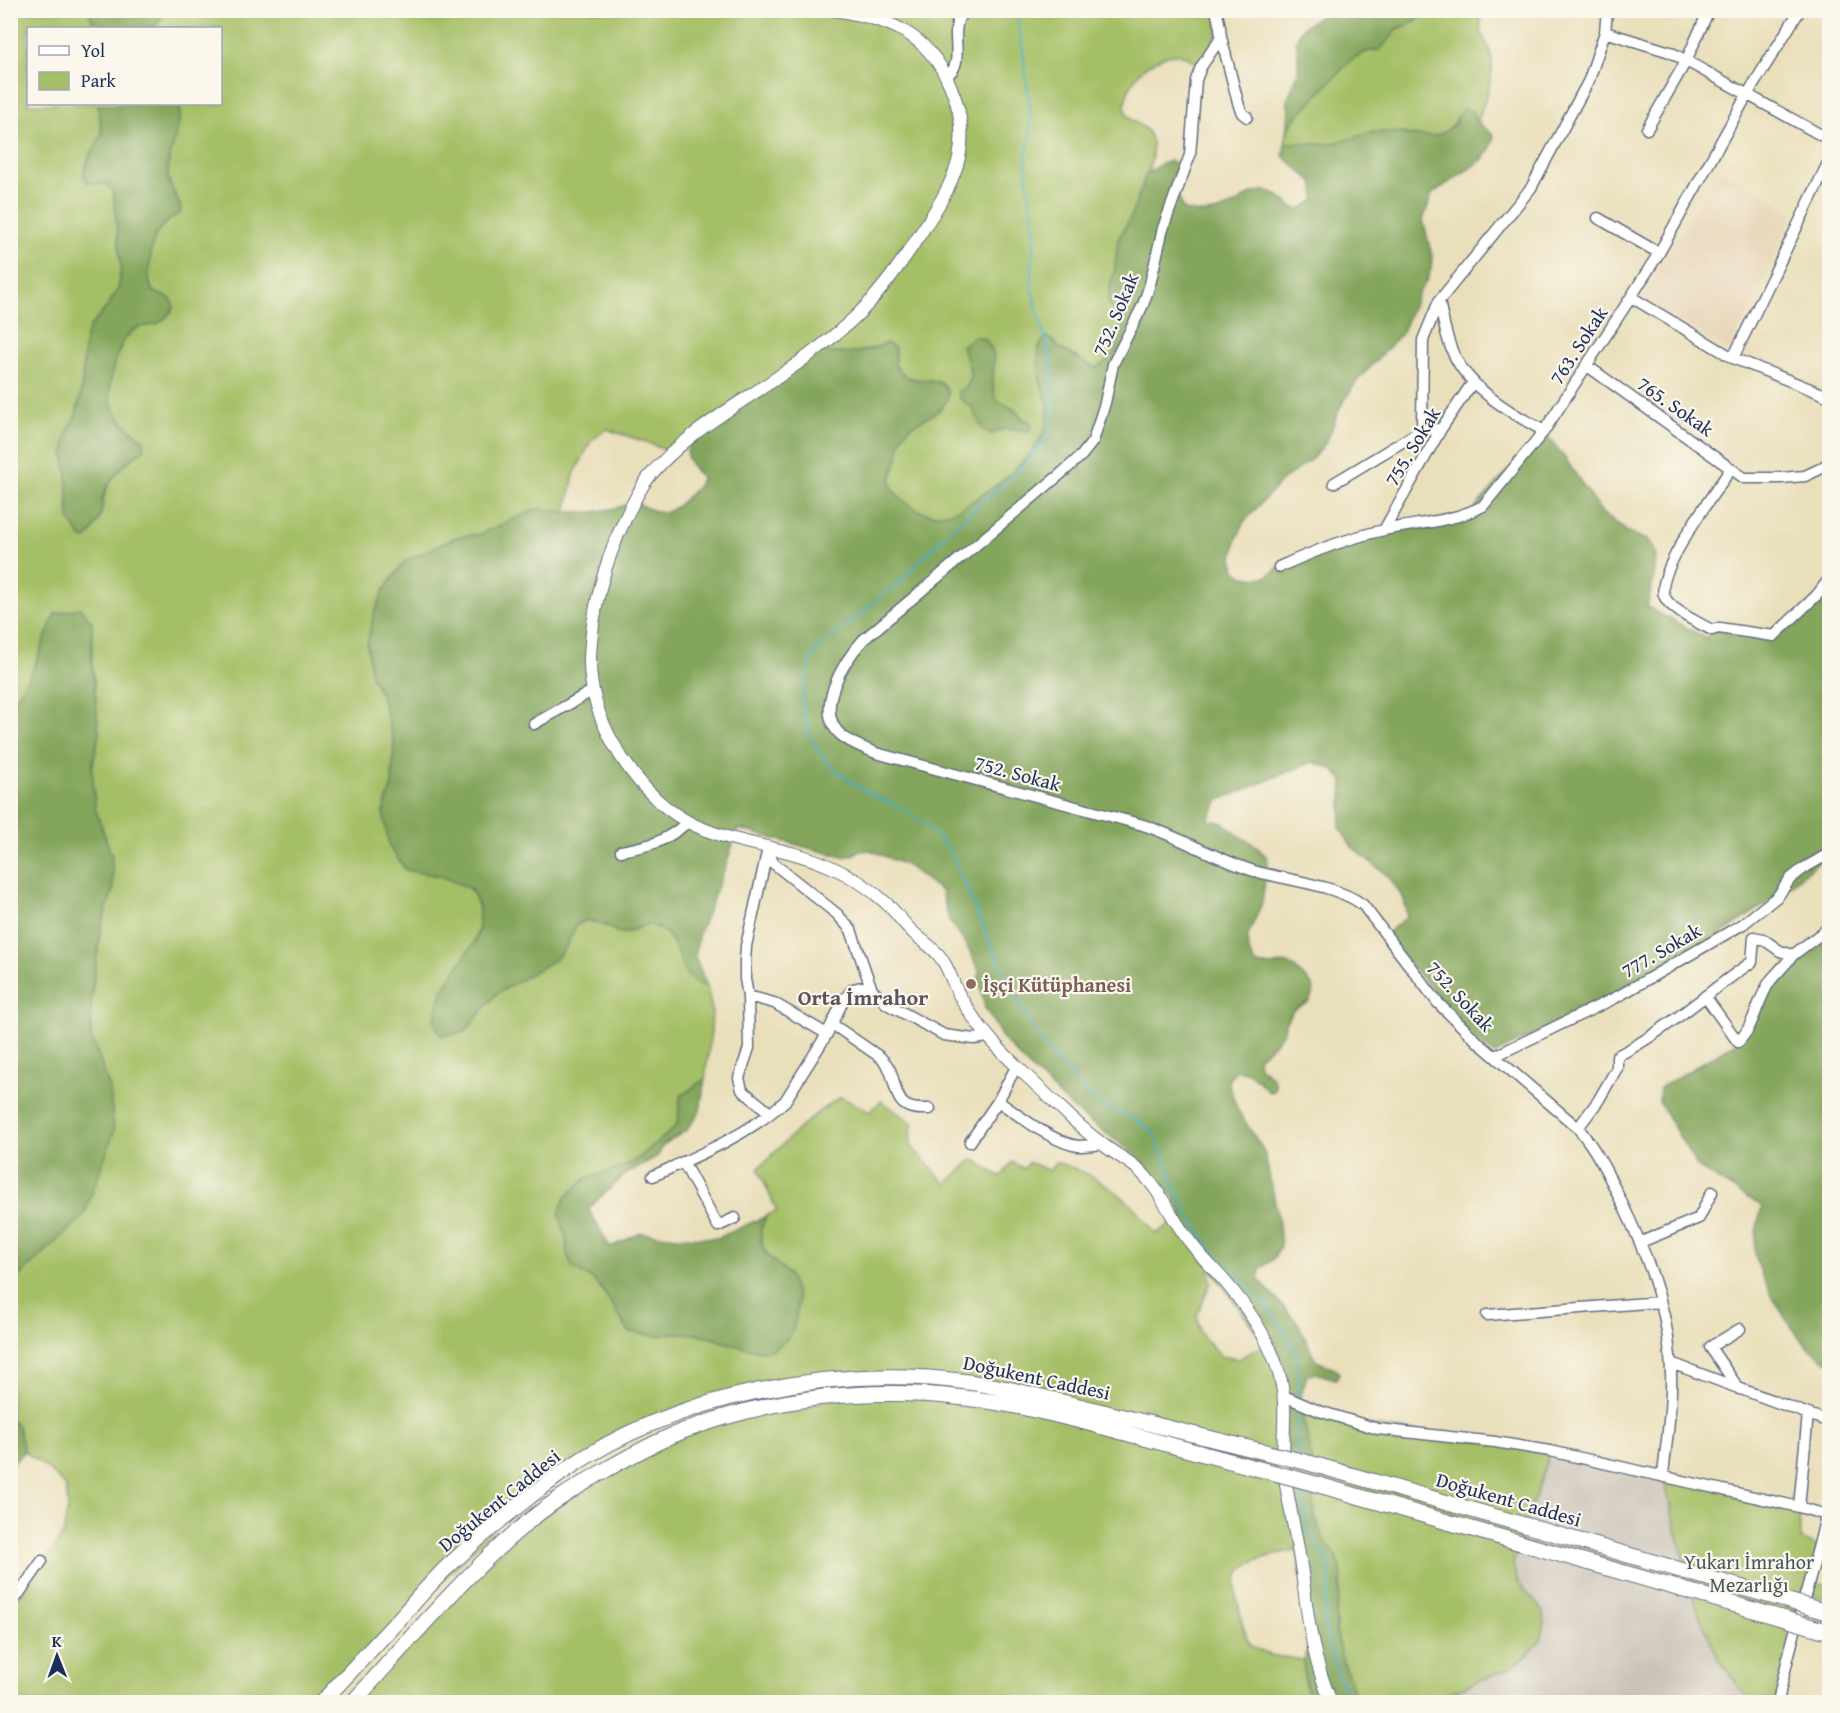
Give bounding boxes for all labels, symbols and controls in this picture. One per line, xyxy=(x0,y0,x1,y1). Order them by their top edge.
legend xyxy=(27,27,222,105)
text: Yol xyxy=(81,37,105,64)
text: Park xyxy=(81,67,117,94)
street label: 752. Sokak xyxy=(1084,267,1146,360)
street label: 763. Sokak xyxy=(1542,300,1615,390)
street label: 765. Sokak xyxy=(1632,369,1721,444)
street label: 755. Sokak xyxy=(1377,400,1447,491)
street label: 752. Sokak xyxy=(972,748,1065,799)
street label: 777. Sokak xyxy=(1616,915,1707,985)
street label: 752. Sokak xyxy=(1420,954,1502,1039)
place label: İşçi Kütüphanesi xyxy=(983,970,1131,999)
marker: İşçi Kütüphanesi xyxy=(964,977,978,991)
district label: Orta İmrahor xyxy=(798,981,928,1013)
street label: Doğukent Caddesi xyxy=(961,1347,1114,1407)
street label: Doğukent Caddesi xyxy=(432,1441,567,1558)
street label: Doğukent Caddesi xyxy=(1433,1464,1585,1534)
park label: Yukarı İmrahor Mezarlığı xyxy=(1684,1547,1814,1599)
north arrow xyxy=(27,1626,87,1686)
text: K xyxy=(51,1629,63,1653)

